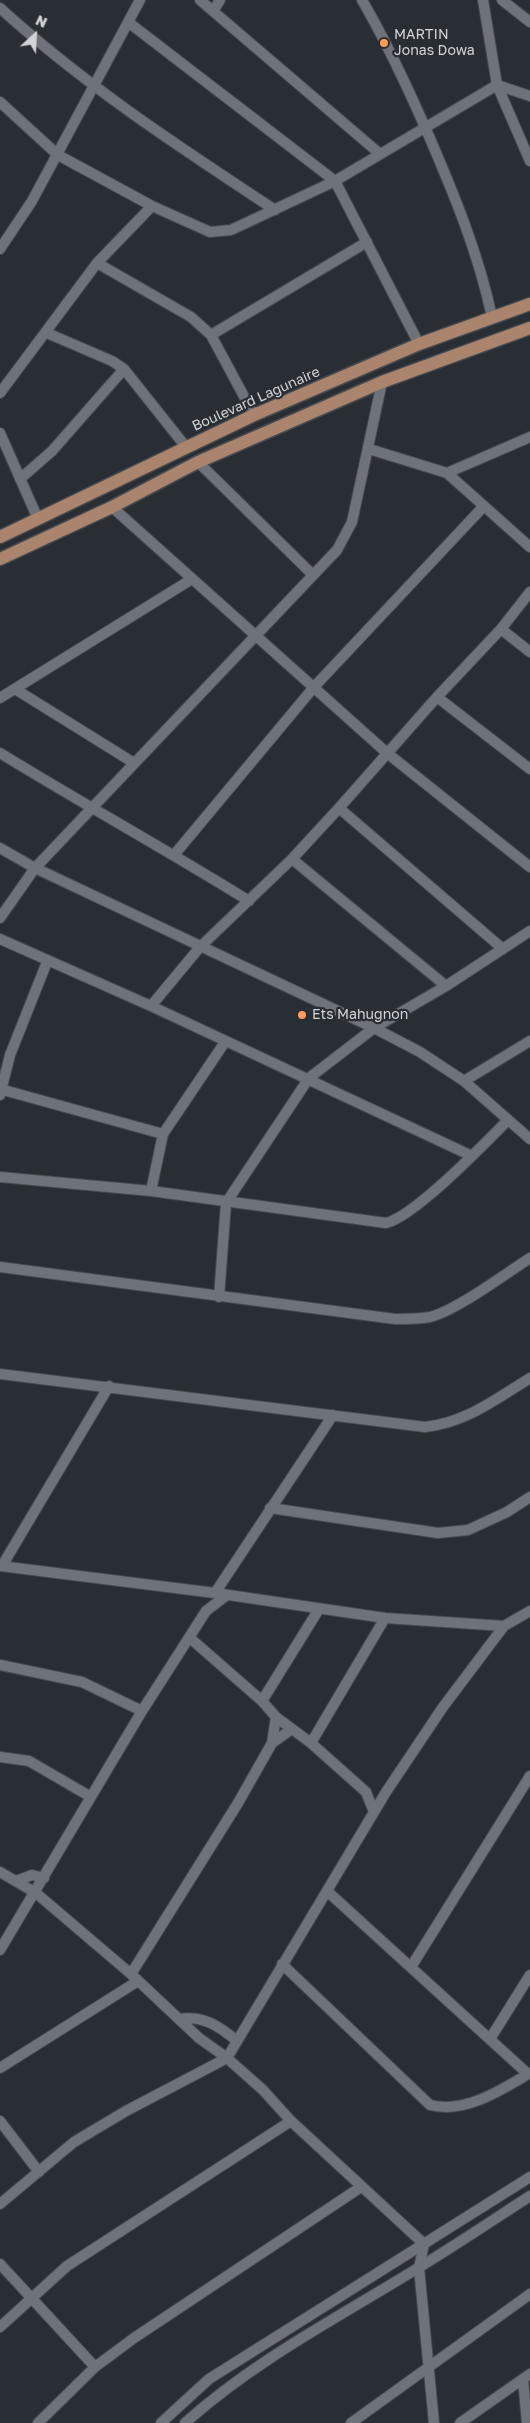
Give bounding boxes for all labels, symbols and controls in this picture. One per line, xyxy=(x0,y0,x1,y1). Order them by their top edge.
north arrow xyxy=(10,10,60,60)
text: N xyxy=(33,11,50,31)
place label: MARTIN Jonas Dowa xyxy=(394,27,475,59)
marker: MARTIN Jonas Dowa xyxy=(378,37,390,49)
street label: Boulevard Lagunaire xyxy=(190,363,322,435)
place label: Ets Mahugnon xyxy=(312,1007,408,1023)
marker: Ets Mahugnon xyxy=(296,1009,308,1021)

